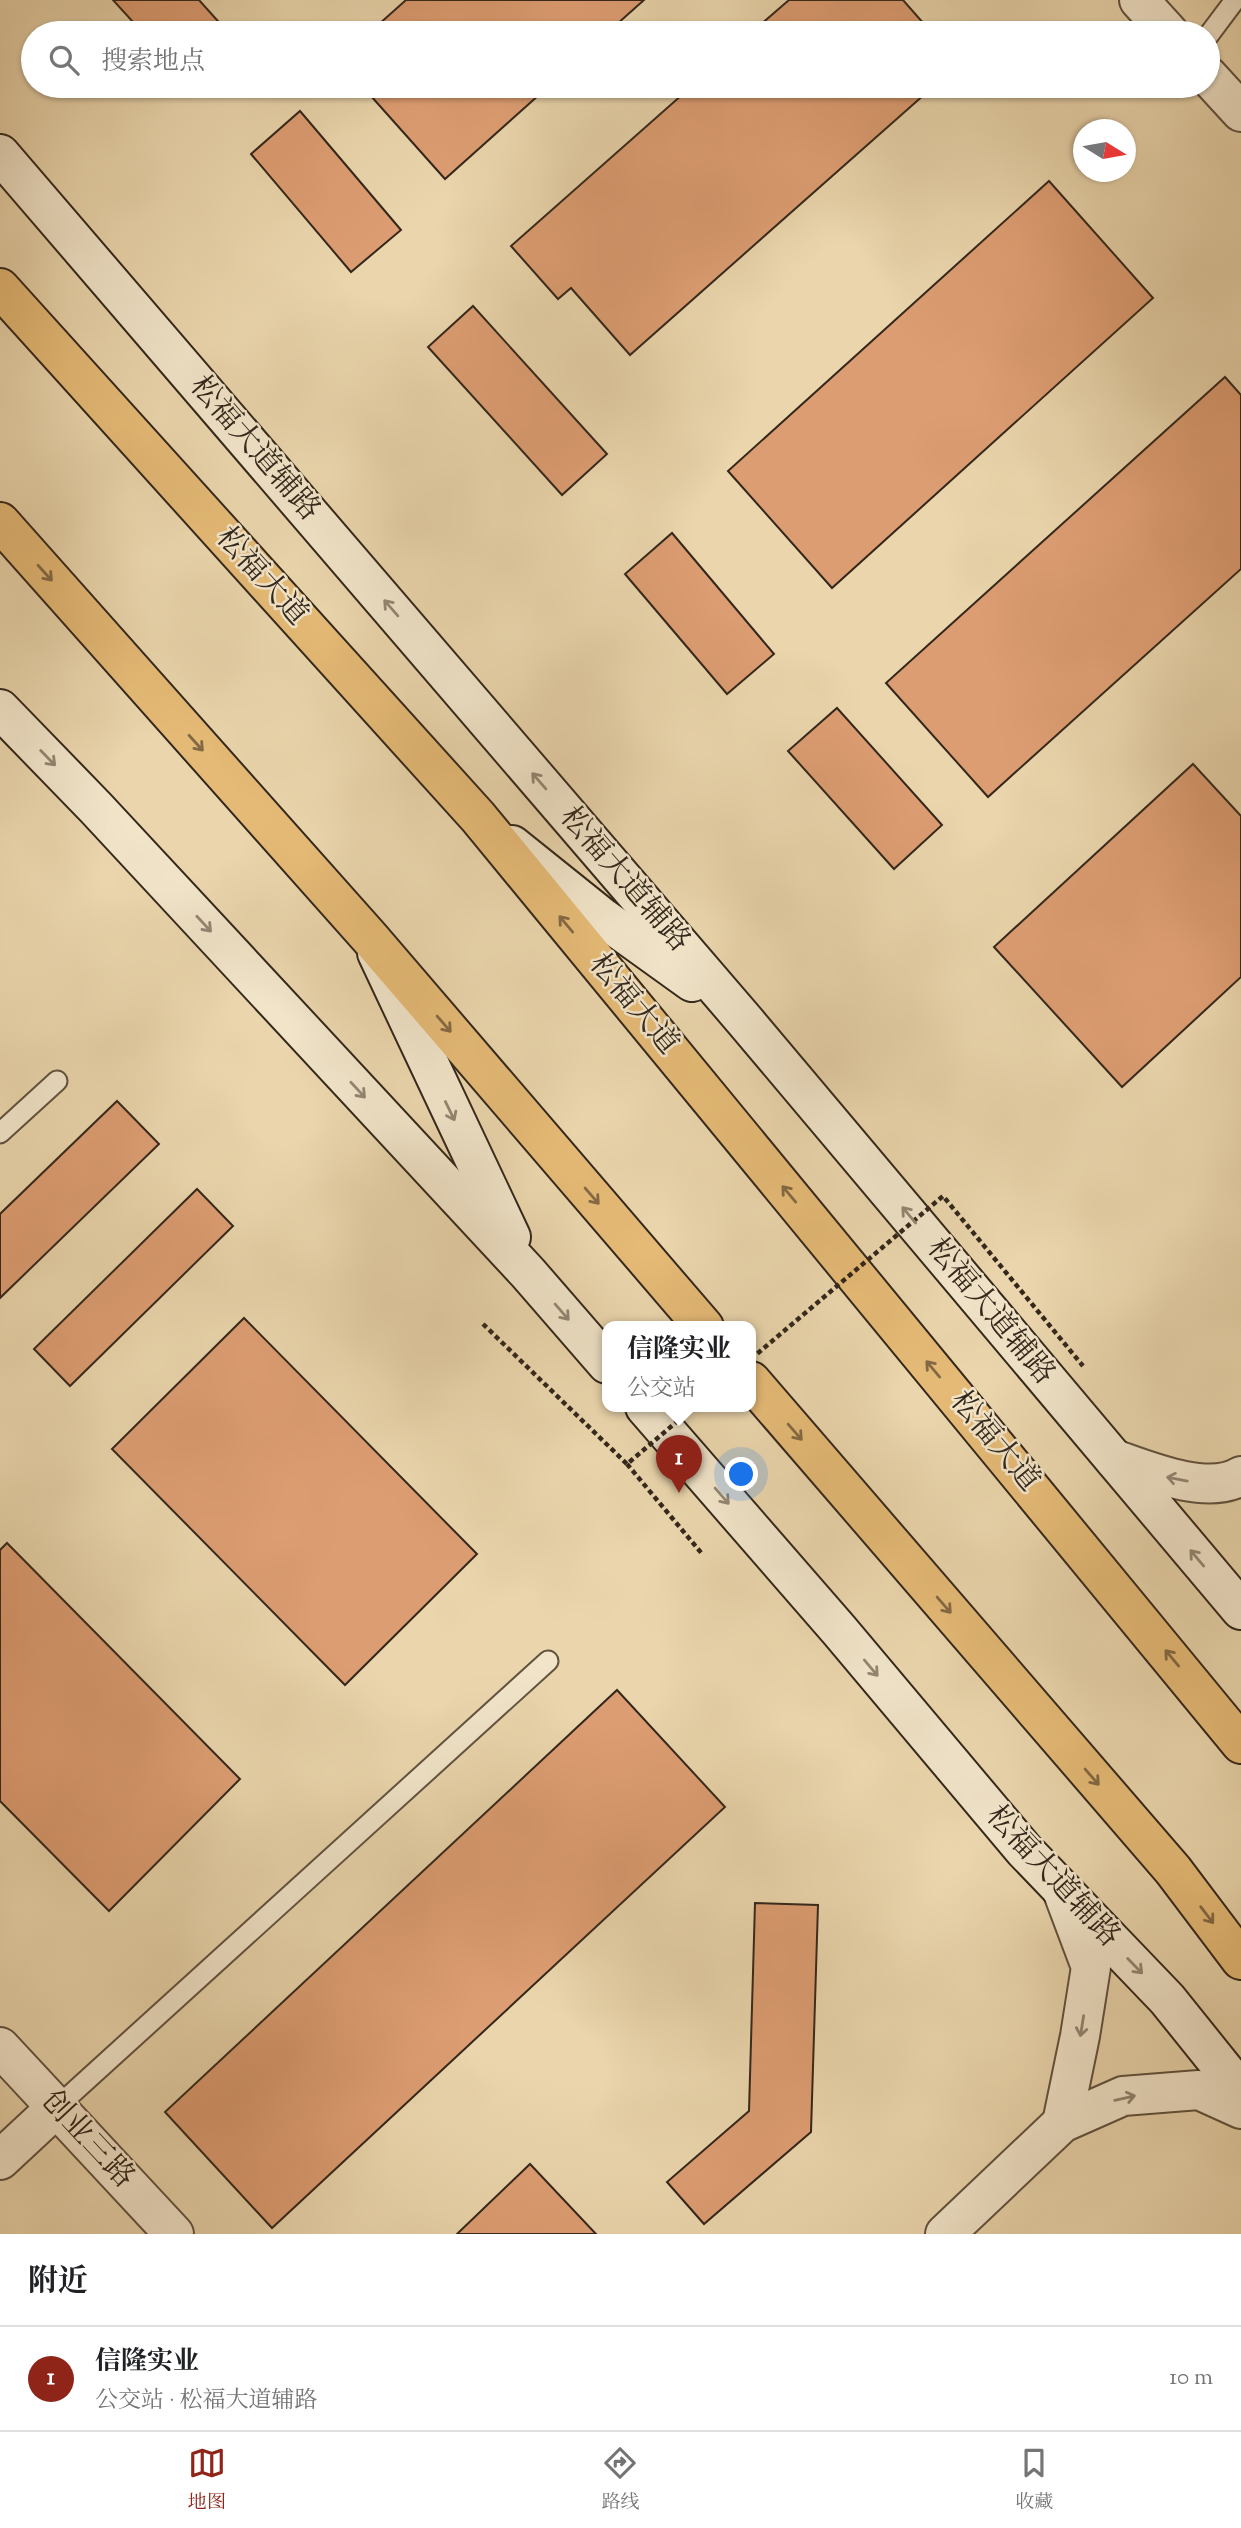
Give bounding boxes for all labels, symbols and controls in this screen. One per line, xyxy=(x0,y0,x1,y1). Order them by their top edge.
search box xyxy=(21,21,1220,98)
icon: search xyxy=(45,41,83,79)
text: 搜索地点 xyxy=(101,44,205,81)
north arrow xyxy=(1073,119,1136,182)
street label: 松福大道辅路 xyxy=(179,367,329,531)
street label: 松福大道 xyxy=(205,518,317,636)
one-way arrow xyxy=(37,564,53,582)
one-way arrow xyxy=(383,600,399,618)
one-way arrow xyxy=(188,734,204,752)
one-way arrow xyxy=(39,749,56,766)
one-way arrow xyxy=(531,772,547,790)
street label: 松福大道辅路 xyxy=(549,798,699,962)
one-way arrow xyxy=(195,915,212,932)
one-way arrow xyxy=(558,915,574,933)
street label: 松福大道 xyxy=(578,945,688,1065)
one-way arrow xyxy=(436,1015,452,1033)
one-way arrow xyxy=(350,1081,367,1098)
one-way arrow xyxy=(444,1100,458,1121)
one-way arrow xyxy=(781,1185,796,1203)
one-way arrow xyxy=(584,1187,600,1205)
one-way arrow xyxy=(901,1207,917,1225)
street label: 松福大道辅路 xyxy=(916,1229,1064,1395)
one-way arrow xyxy=(554,1303,570,1321)
popup xyxy=(602,1321,756,1412)
text: 信隆实业 xyxy=(627,1332,731,1369)
one-way arrow xyxy=(926,1361,941,1379)
text: 公交站 xyxy=(627,1373,696,1406)
street label: 松福大道 xyxy=(939,1382,1049,1502)
one-way arrow xyxy=(787,1423,803,1441)
pin: 1 xyxy=(656,1435,702,1493)
your location xyxy=(724,1457,758,1491)
one-way arrow xyxy=(1166,1472,1189,1485)
one-way arrow xyxy=(714,1486,730,1504)
one-way arrow xyxy=(1189,1550,1205,1568)
one-way arrow xyxy=(936,1595,952,1613)
one-way arrow xyxy=(1164,1649,1180,1667)
one-way arrow xyxy=(863,1658,879,1676)
one-way arrow xyxy=(1084,1768,1100,1786)
street label: 松福大道辅路 xyxy=(975,1797,1129,1957)
one-way arrow xyxy=(1199,1906,1214,1924)
one-way arrow xyxy=(1127,1958,1144,1975)
one-way arrow xyxy=(1075,2014,1088,2037)
street label: 创业三路 xyxy=(30,2081,144,2199)
one-way arrow xyxy=(1113,2090,1136,2104)
text: 附近 xyxy=(28,2261,88,2304)
text: 信隆实业 xyxy=(95,2344,199,2381)
text: 1 xyxy=(47,2362,55,2395)
text: 10 m xyxy=(1169,2362,1213,2395)
text: 公交站 · 松福大道辅路 xyxy=(95,2385,318,2418)
tab: 地图 xyxy=(188,2444,226,2517)
tab: 路线 xyxy=(601,2444,639,2517)
tab: 收藏 xyxy=(1015,2444,1053,2517)

